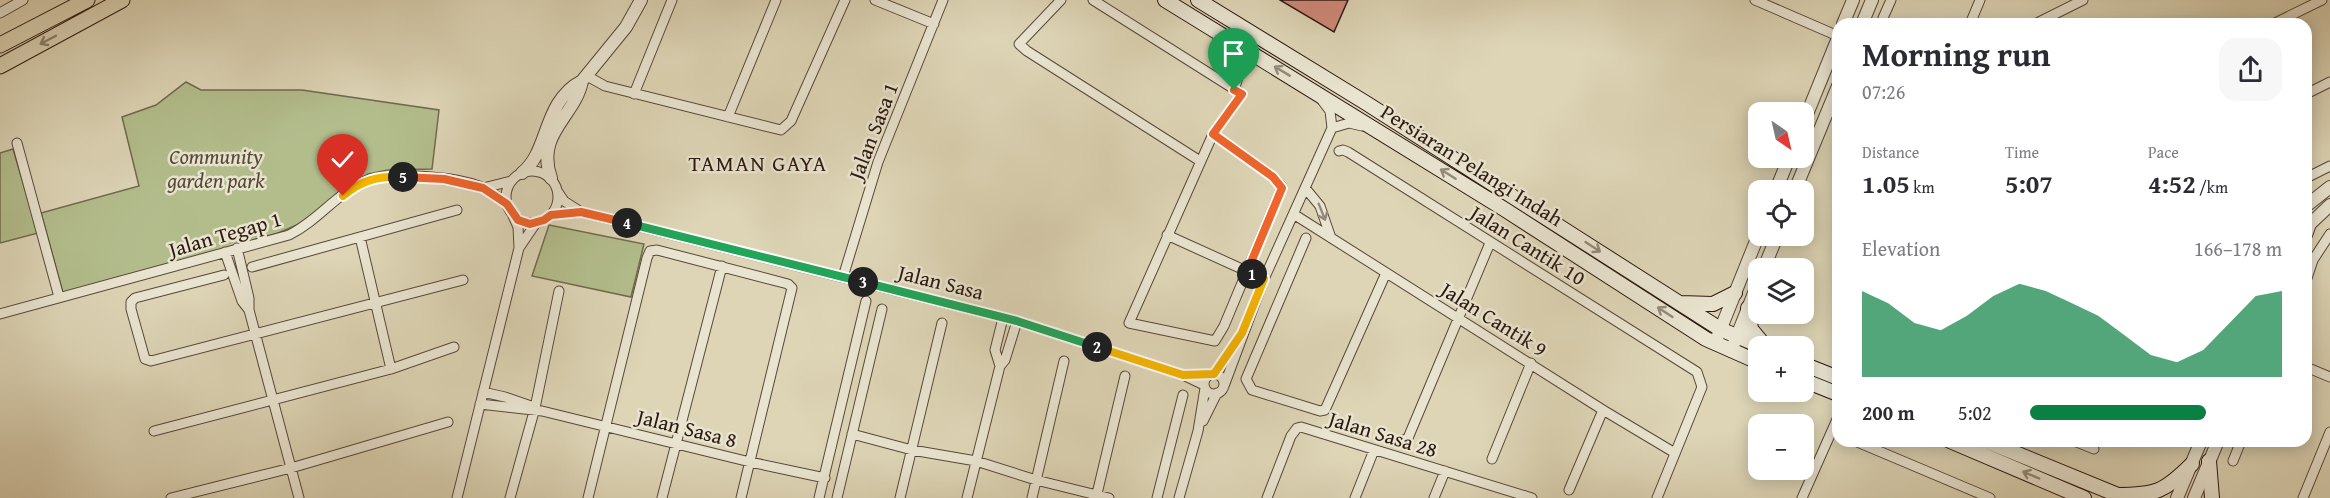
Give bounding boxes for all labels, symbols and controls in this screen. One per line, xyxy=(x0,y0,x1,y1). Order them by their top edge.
pin xyxy=(1208,28,1259,90)
text: Morning run xyxy=(1862,30,2051,78)
one-way arrow xyxy=(40,34,57,46)
icon: arrive xyxy=(1217,37,1250,70)
button: share xyxy=(2219,38,2282,101)
one-way arrow xyxy=(1274,65,1291,77)
text: 07:26 xyxy=(1862,77,1905,106)
street label: Jalan Sasa 1 xyxy=(839,78,906,187)
street label: Persiaran Pelangi Indah xyxy=(1375,96,1569,234)
north arrow xyxy=(1748,102,1814,168)
map controls xyxy=(1748,102,1814,480)
pin xyxy=(317,134,368,196)
text: Distance xyxy=(1862,140,1919,164)
text: Time xyxy=(2005,140,2039,164)
text: Pace xyxy=(2148,140,2179,164)
park label: Community garden park xyxy=(166,141,265,196)
icon: check xyxy=(326,143,359,176)
district label: TAMAN GAYA xyxy=(688,147,828,179)
pin: 5 xyxy=(388,162,418,192)
text: 1.05 xyxy=(1862,164,1910,203)
text: 5:07 xyxy=(2005,164,2053,203)
text: 4:52 xyxy=(2148,164,2196,203)
text: 5 xyxy=(399,165,407,189)
one-way arrow xyxy=(1439,167,1456,180)
text: km xyxy=(1910,175,1934,199)
text: /km xyxy=(2196,175,2228,199)
button: locate xyxy=(1748,180,1814,246)
street label: Jalan Cantik 10 xyxy=(1462,196,1592,293)
one-way arrow xyxy=(1317,202,1328,220)
street label: Jalan Tegap 1 xyxy=(162,203,285,266)
pin: 4 xyxy=(612,208,642,238)
text: 4 xyxy=(623,211,631,235)
text: Elevation xyxy=(1862,234,1940,263)
text: 166–178 m xyxy=(2194,234,2282,263)
one-way arrow xyxy=(1584,242,1601,254)
street label: Jalan Sasa xyxy=(892,256,987,308)
button: layers xyxy=(1748,258,1814,324)
pin: 1 xyxy=(1237,259,1267,289)
text: 1 xyxy=(1248,262,1256,286)
pin: 3 xyxy=(848,267,878,297)
text: 3 xyxy=(859,270,867,294)
street label: Jalan Cantik 9 xyxy=(1432,272,1553,364)
one-way arrow xyxy=(1657,306,1674,318)
pin: 2 xyxy=(1082,332,1112,362)
text: 2 xyxy=(1093,335,1101,359)
button: + xyxy=(1748,336,1814,402)
text: 200 m xyxy=(1862,398,1915,427)
text: 5:02 xyxy=(1958,398,1992,427)
street label: Jalan Sasa 8 xyxy=(631,400,740,455)
street label: Jalan Sasa 28 xyxy=(1322,402,1441,465)
button: − xyxy=(1748,414,1814,480)
one-way arrow xyxy=(2022,469,2040,480)

